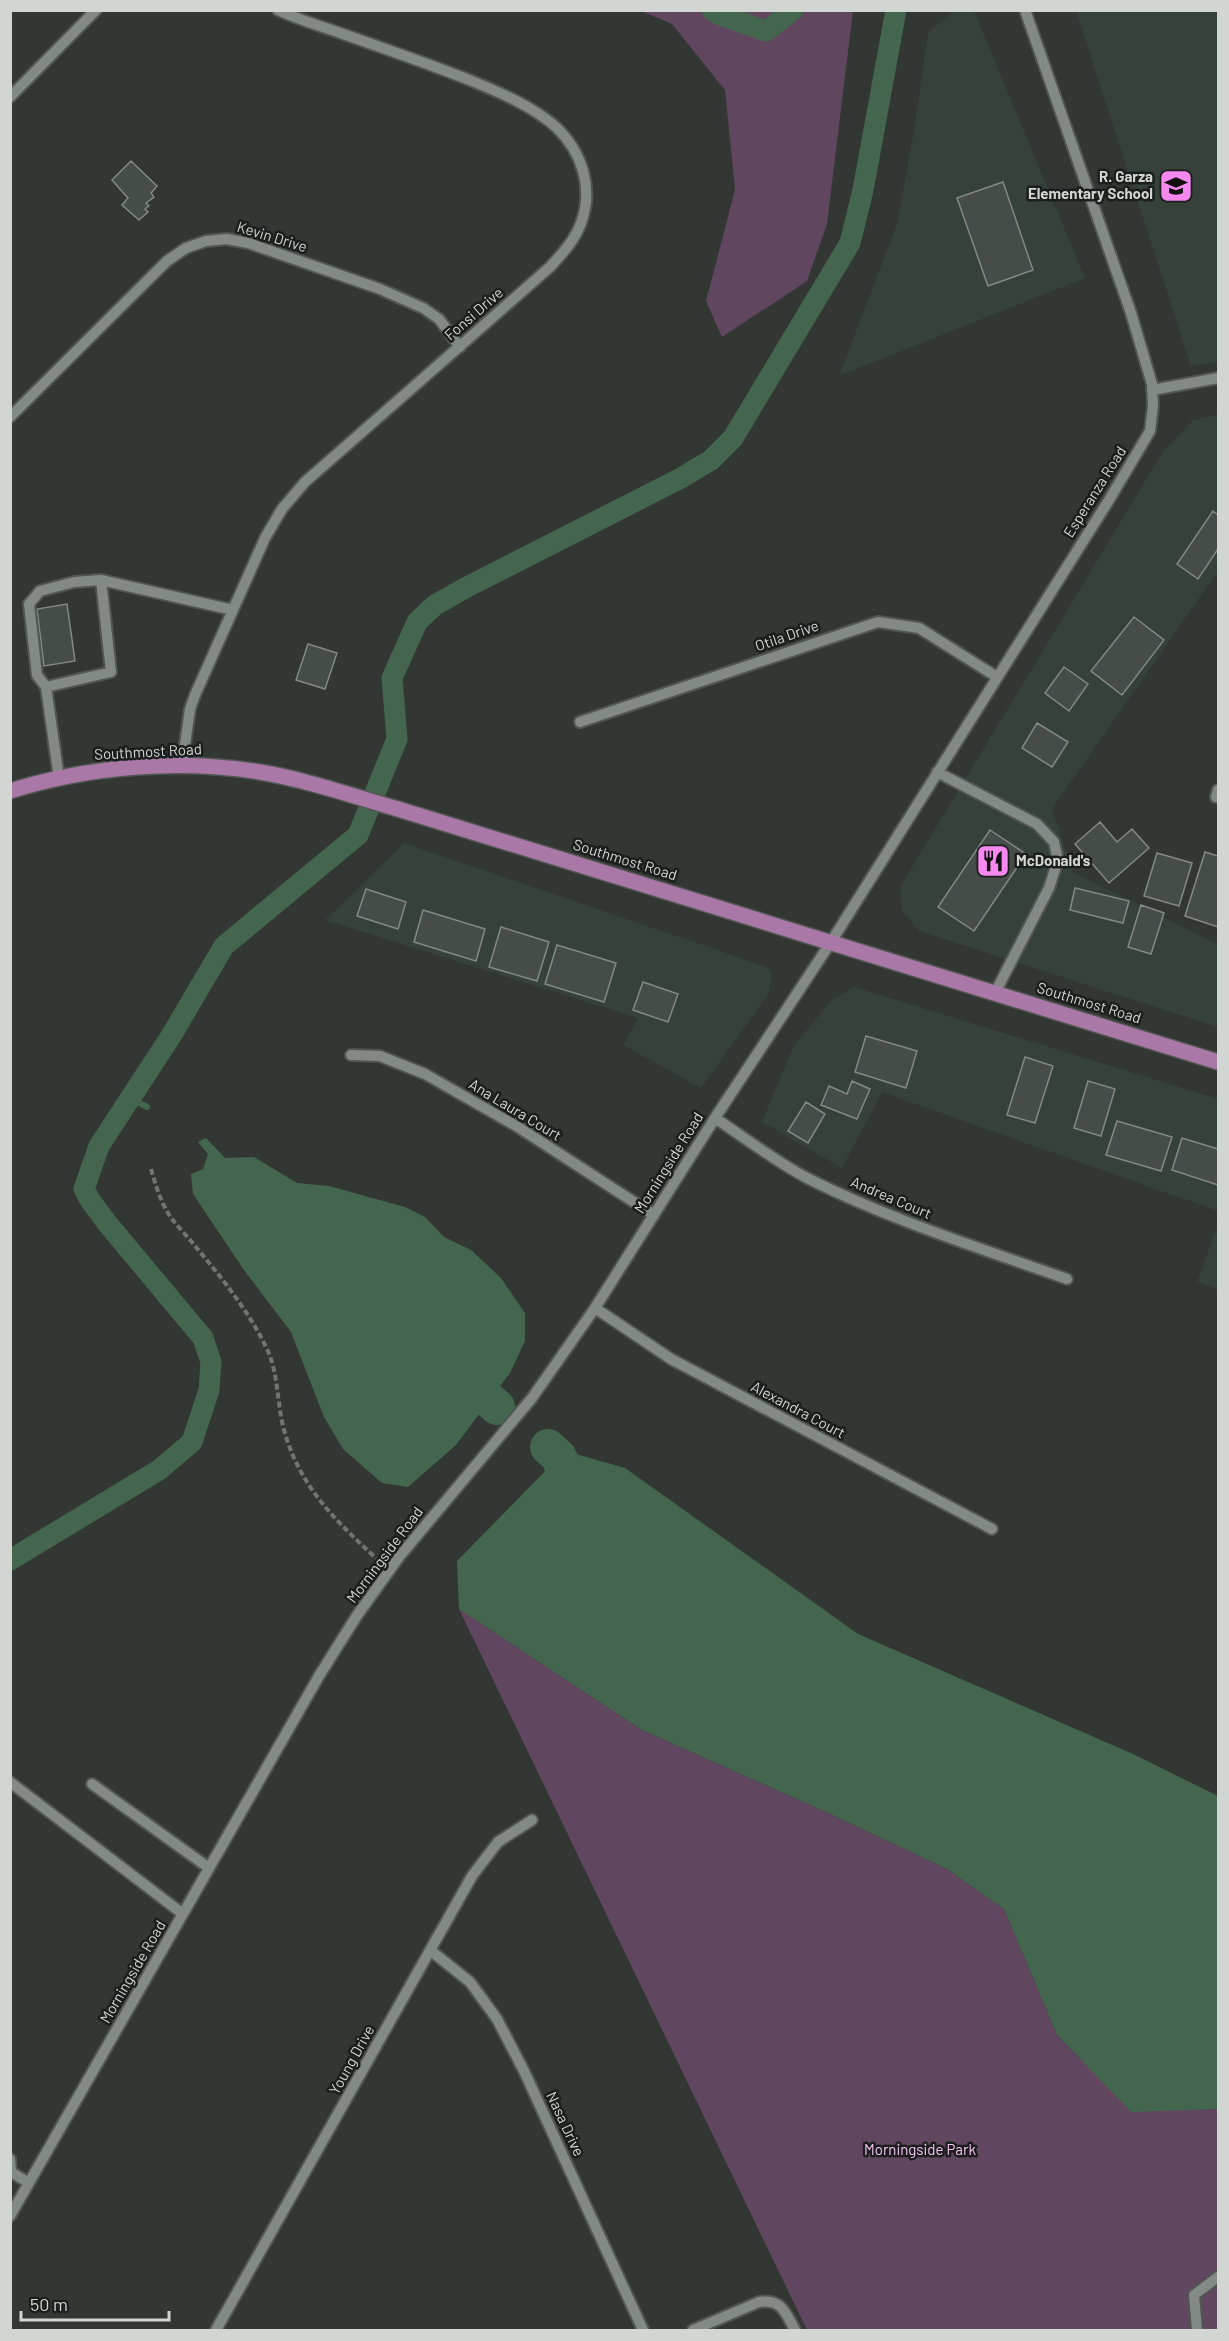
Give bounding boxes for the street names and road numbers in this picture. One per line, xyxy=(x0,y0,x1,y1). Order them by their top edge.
street label: Kevin Drive xyxy=(235,217,309,255)
street label: Fonsi Drive xyxy=(440,283,506,344)
street label: Esperanza Road xyxy=(1059,443,1129,540)
street label: Otila Drive xyxy=(752,616,821,654)
street label: Southmost Road xyxy=(94,739,202,763)
street label: Southmost Road xyxy=(571,835,679,883)
street label: Southmost Road xyxy=(1035,978,1143,1026)
street label: Ana Laura Court xyxy=(466,1074,565,1144)
street label: Morningside Road xyxy=(630,1109,706,1216)
street label: Andrea Court xyxy=(848,1172,934,1222)
street label: Alexandra Court xyxy=(748,1377,849,1441)
street label: Morningside Road xyxy=(342,1503,426,1606)
street label: Morningside Road xyxy=(95,1917,169,2026)
street label: Young Drive xyxy=(325,2022,377,2097)
street label: Nasa Drive xyxy=(543,2088,589,2159)

